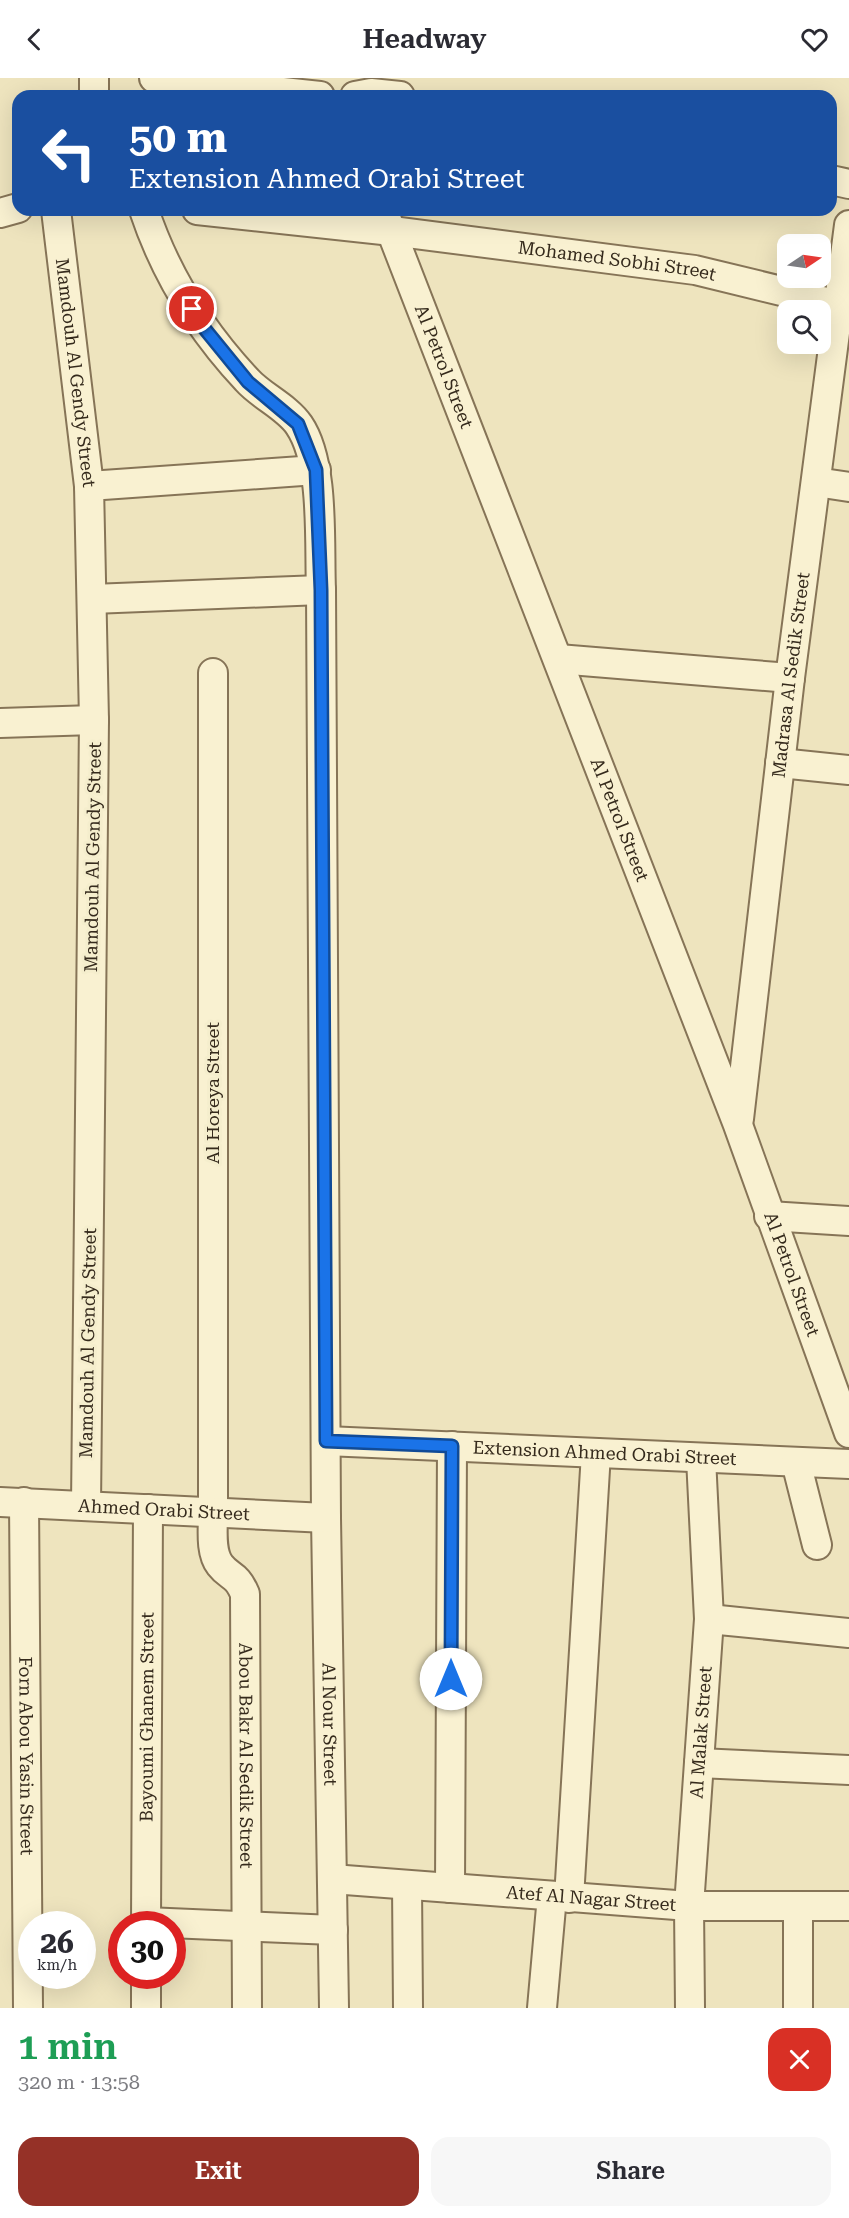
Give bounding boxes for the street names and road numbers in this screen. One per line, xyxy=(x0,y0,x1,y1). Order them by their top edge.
street label: Mohamed Sobhi Street xyxy=(517,236,719,285)
street label: Mamdouh Al Gendy Street xyxy=(52,257,100,489)
street label: Al Petrol Street xyxy=(411,302,478,431)
street label: Madrasa Al Sedik Street xyxy=(768,570,814,779)
street label: Mamdouh Al Gendy Street xyxy=(80,741,105,972)
street label: Al Petrol Street xyxy=(587,755,654,885)
street label: Al Horeya Street xyxy=(202,1022,223,1164)
street label: Al Petrol Street xyxy=(760,1209,824,1339)
street label: Mamdouh Al Gendy Street xyxy=(75,1227,100,1458)
street label: Extension Ahmed Orabi Street xyxy=(472,1436,737,1469)
street label: Ahmed Orabi Street xyxy=(77,1495,250,1524)
street label: Bayoumi Ghanem Street xyxy=(135,1612,158,1822)
street label: Abou Bakr Al Sedik Street xyxy=(235,1643,257,1869)
street label: Forn Abou Yasin Street xyxy=(15,1656,38,1856)
street label: Al Nour Street xyxy=(318,1663,341,1786)
street label: Al Malak Street xyxy=(686,1665,716,1799)
street label: Atef Al Nagar Street xyxy=(505,1881,677,1915)

